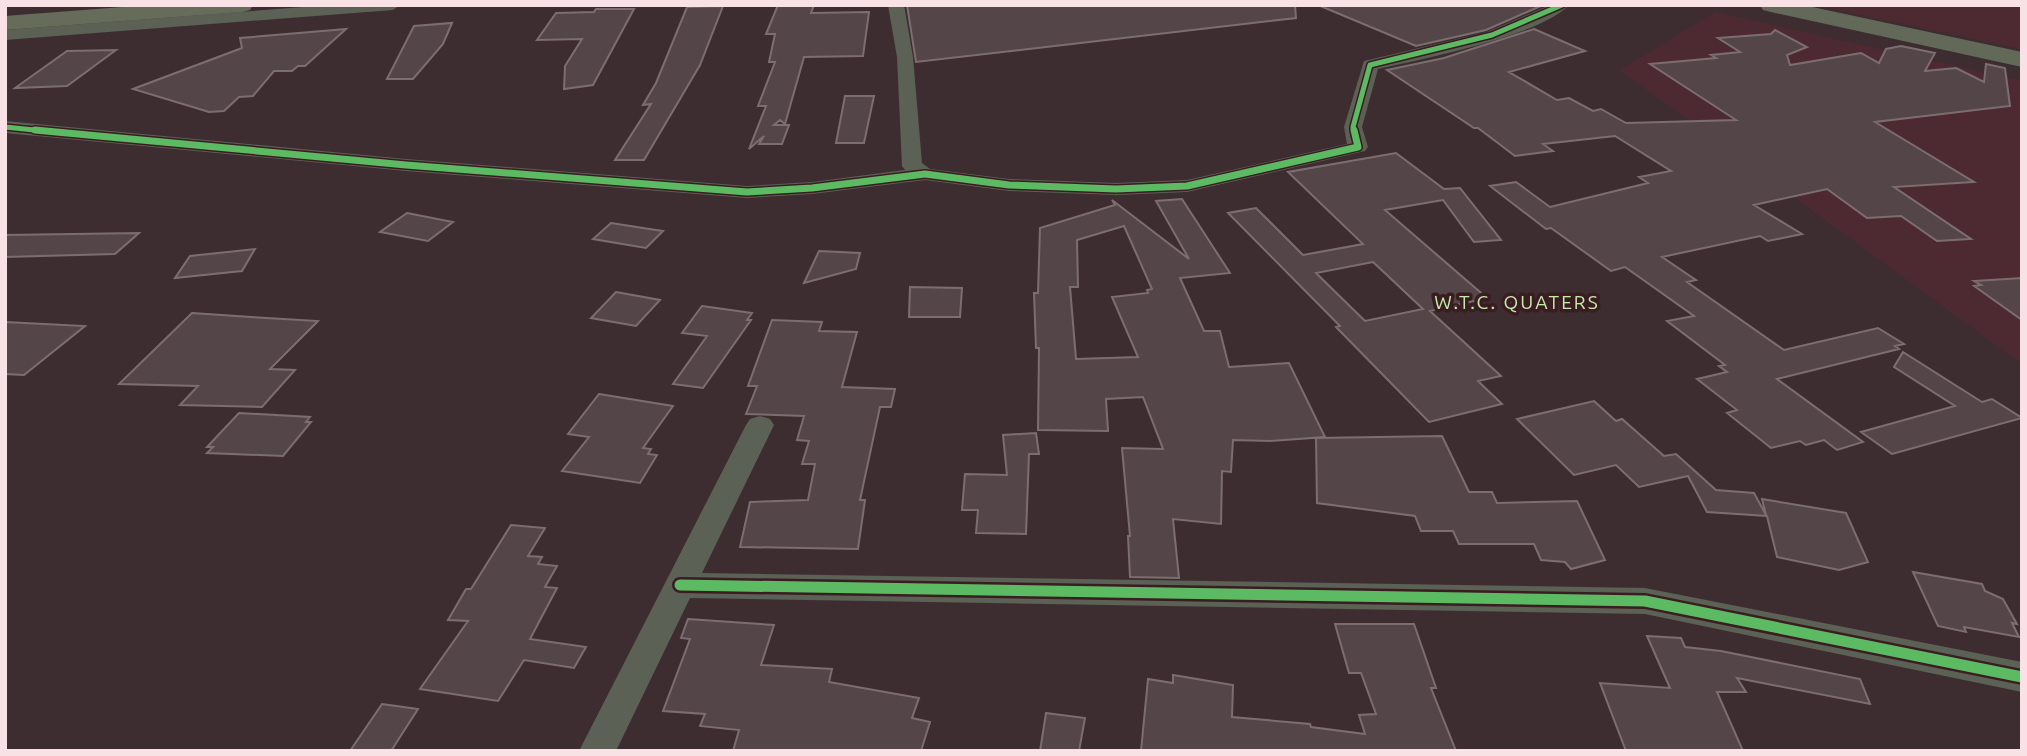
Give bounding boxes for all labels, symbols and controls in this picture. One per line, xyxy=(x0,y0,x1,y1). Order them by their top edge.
district label: W.T.C. QUATERS xyxy=(1434,291,1600,313)

